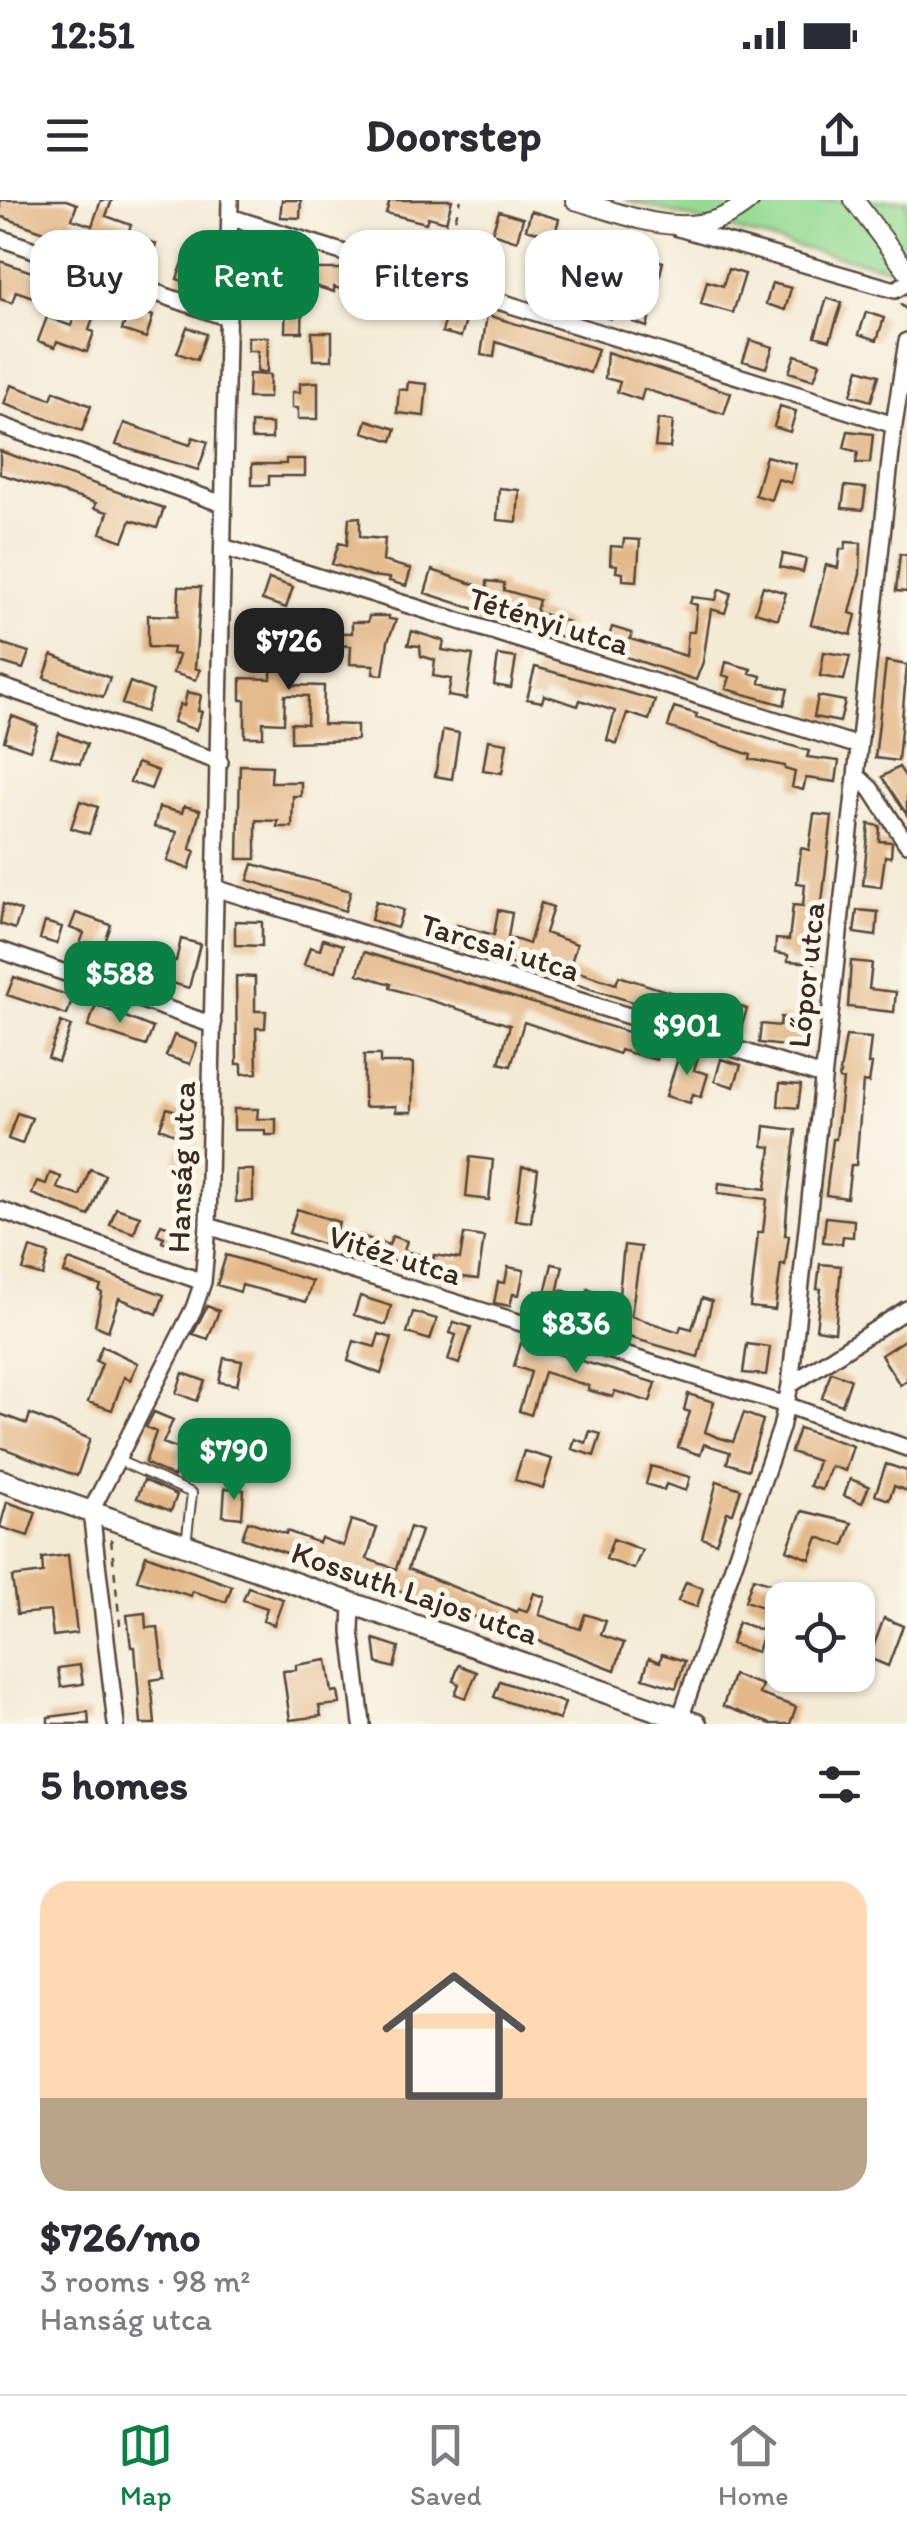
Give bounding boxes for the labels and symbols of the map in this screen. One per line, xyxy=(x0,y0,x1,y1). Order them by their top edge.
street label: Tétényi utca xyxy=(464,579,634,663)
pin: $726 xyxy=(230,608,348,693)
street label: Lőpor utca xyxy=(779,900,833,1050)
street label: Tarcsai utca xyxy=(416,905,584,989)
pin: $588 xyxy=(61,941,179,1026)
pin: $901 xyxy=(628,993,746,1078)
street label: Hanság utca xyxy=(159,1080,203,1254)
street label: Vitéz utca xyxy=(324,1217,467,1293)
pin: $836 xyxy=(517,1291,635,1376)
pin: $790 xyxy=(175,1418,293,1503)
street label: Kossuth Lajos utca xyxy=(287,1533,544,1653)

